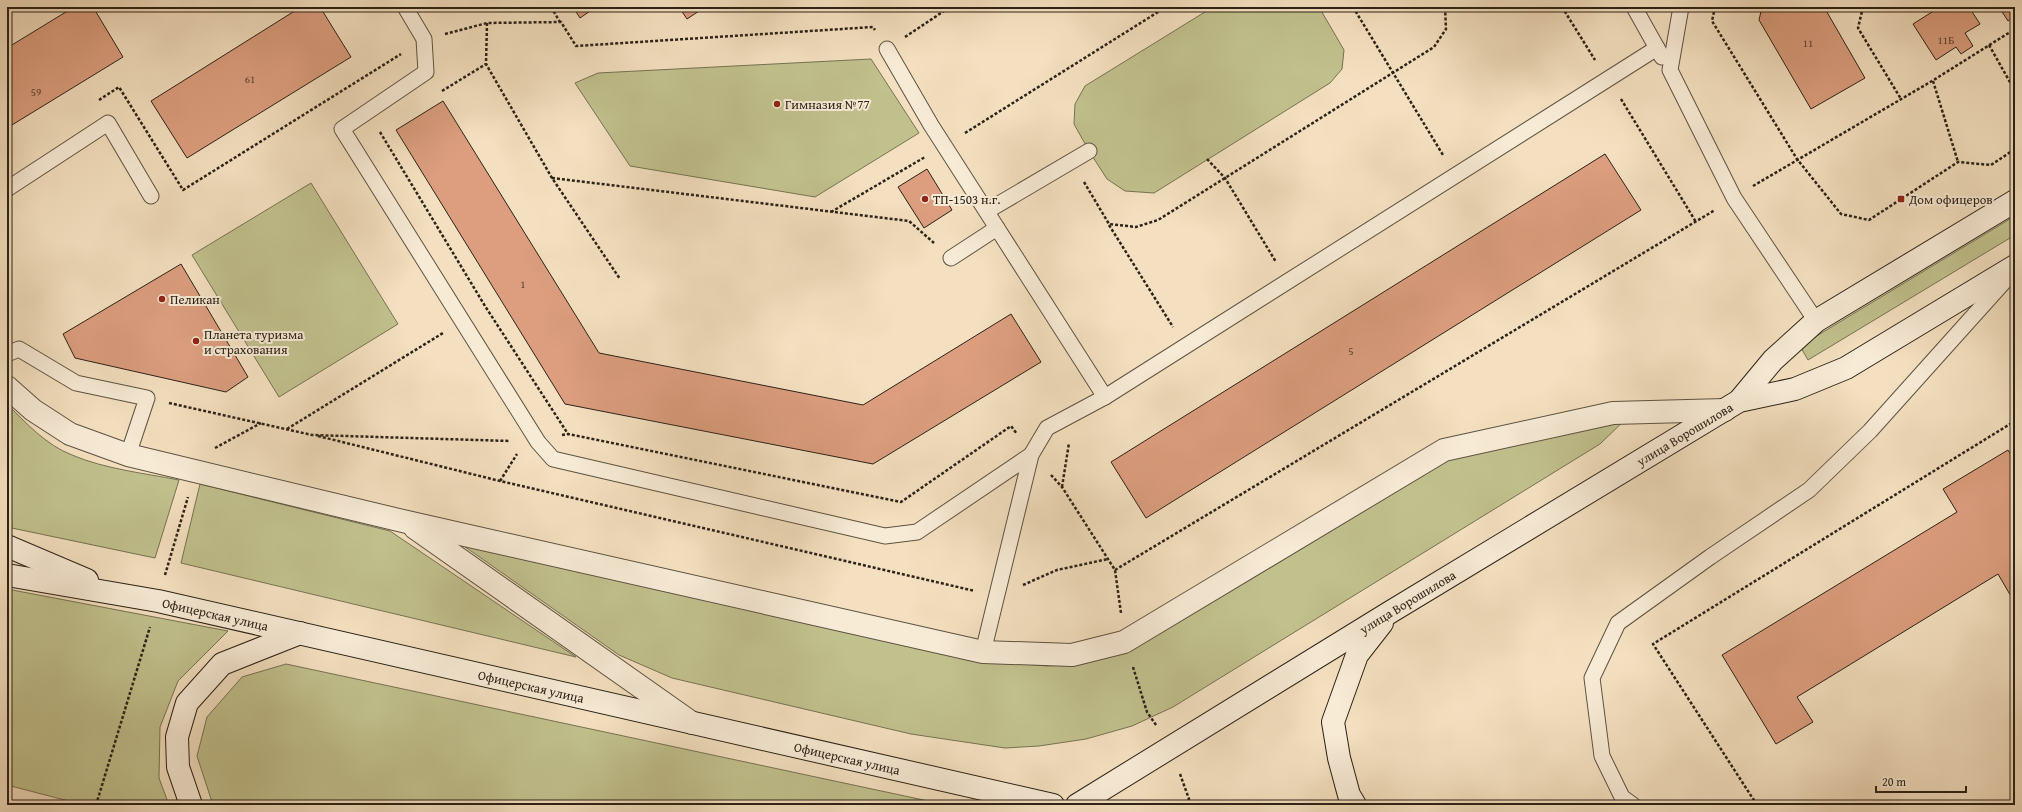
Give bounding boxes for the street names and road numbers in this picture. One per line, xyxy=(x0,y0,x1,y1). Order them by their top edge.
street label: улица Ворошилова xyxy=(1632,397,1737,471)
street label: улица Ворошилова xyxy=(1355,565,1460,639)
street label: Офицерская улица xyxy=(160,593,271,636)
street label: Офицерская улица xyxy=(476,665,587,708)
street label: Офицерская улица xyxy=(792,737,903,780)

